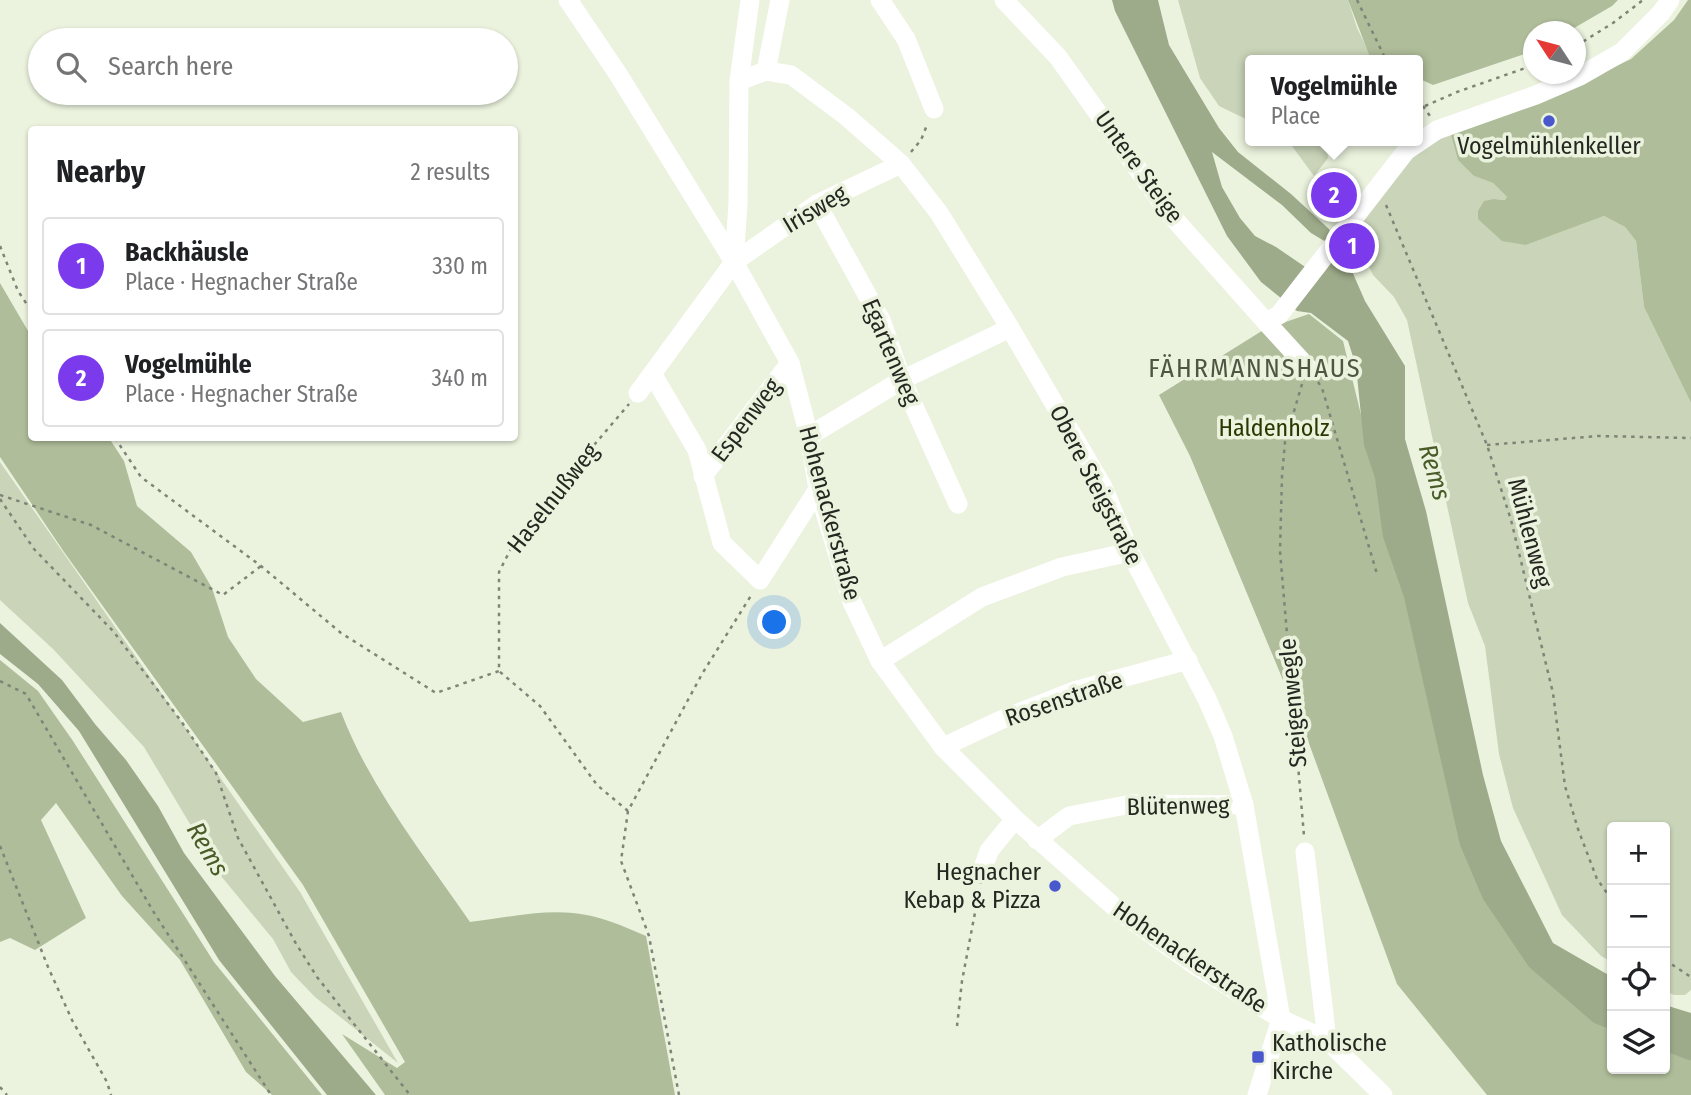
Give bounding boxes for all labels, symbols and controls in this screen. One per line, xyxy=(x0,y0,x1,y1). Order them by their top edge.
north arrow xyxy=(1523,21,1586,84)
search box xyxy=(28,28,518,105)
icon: search xyxy=(52,48,90,86)
text: Search here xyxy=(108,51,233,82)
popup xyxy=(1245,55,1423,146)
text: Vogelmühle xyxy=(1271,71,1397,102)
text: Place xyxy=(1271,102,1320,130)
street label: Untere Steige xyxy=(1089,106,1189,228)
marker: Vogelmühlenkeller xyxy=(1541,113,1557,129)
place label: Vogelmühlenkeller xyxy=(1457,132,1641,160)
text: Nearby xyxy=(56,154,145,190)
text: 2 results xyxy=(410,158,490,186)
pin: 2 xyxy=(1311,169,1357,221)
street label: Irisweg xyxy=(778,179,853,239)
pin: 1 xyxy=(1329,220,1375,272)
text: Backhäusle xyxy=(125,237,249,268)
text: 1 xyxy=(76,252,86,280)
text: 330 m xyxy=(432,252,488,280)
text: Place · Hegnacher Straße xyxy=(125,268,358,296)
street label: Egartenweg xyxy=(856,295,926,410)
text: Vogelmühle xyxy=(125,349,252,380)
district label: FÄHRMANNSHAUS xyxy=(1148,353,1362,384)
text: 2 xyxy=(76,364,86,392)
text: 340 m xyxy=(432,364,488,392)
street label: Espenweg xyxy=(705,372,787,467)
text: Place · Hegnacher Straße xyxy=(125,380,358,408)
street label: Obere Steigstraße xyxy=(1044,400,1148,570)
park label: Haldenholz xyxy=(1219,414,1329,442)
street label: Hohenackerstraße xyxy=(793,423,867,603)
street label: Haselnußweg xyxy=(502,437,605,558)
water label: Rems xyxy=(1412,441,1457,504)
street label: Mühlenweg xyxy=(1502,475,1558,591)
your location xyxy=(757,605,791,639)
street label: Steigenwegle xyxy=(1273,637,1313,769)
street label: Rosenstraße xyxy=(1002,666,1126,732)
street label: Blütenweg xyxy=(1126,791,1230,821)
water label: Rems xyxy=(180,817,235,882)
map controls xyxy=(1607,822,1670,1074)
button: + xyxy=(1607,822,1670,885)
place label: Hegnacher Kebap & Pizza xyxy=(903,858,1042,914)
marker: Hegnacher Kebap & Pizza xyxy=(1047,878,1063,894)
button: − xyxy=(1607,885,1670,948)
street label: Hohenackerstraße xyxy=(1108,895,1272,1019)
button: locate xyxy=(1607,948,1670,1011)
button: layers xyxy=(1607,1011,1670,1074)
place label: Katholische Kirche xyxy=(1272,1029,1387,1085)
marker: Katholische Kirche xyxy=(1250,1049,1266,1065)

